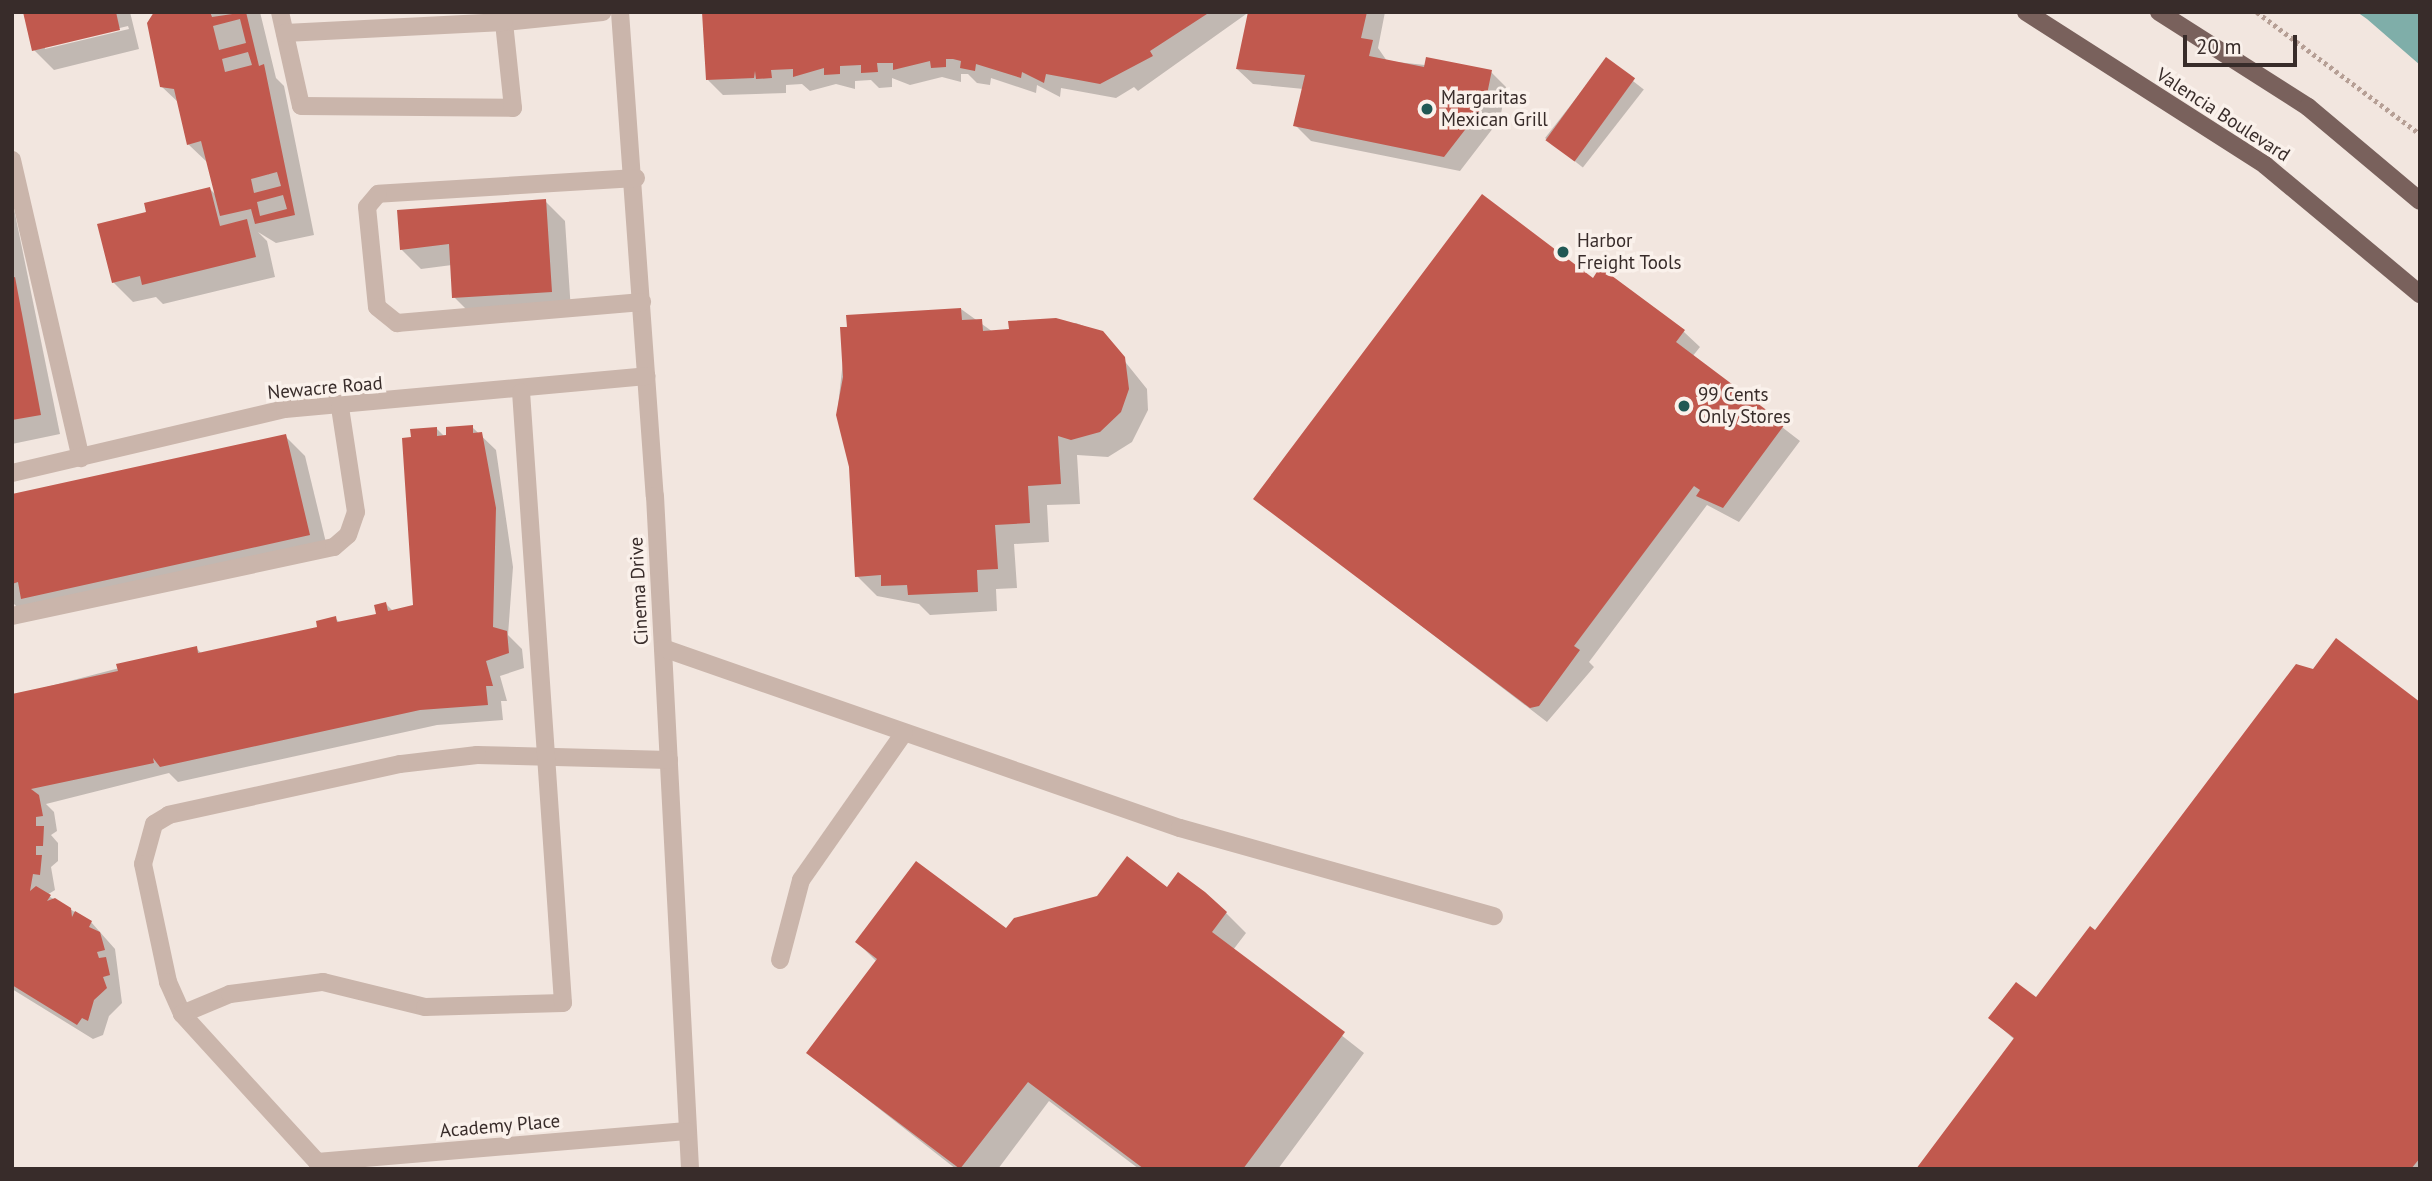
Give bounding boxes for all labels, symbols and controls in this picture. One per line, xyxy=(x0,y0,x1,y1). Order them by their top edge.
scale bar xyxy=(2187,21,2301,65)
text: 20 m xyxy=(2196,33,2242,60)
street label: Valencia Boulevard xyxy=(2152,63,2294,167)
place label: Margaritas Mexican Grill xyxy=(1441,87,1548,131)
marker: Margaritas Mexican Grill xyxy=(1419,101,1435,117)
place label: Harbor Freight Tools xyxy=(1577,230,1682,274)
marker: Harbor Freight Tools xyxy=(1555,244,1571,260)
street label: Newacre Road xyxy=(266,372,384,404)
place label: 99 Cents Only Stores xyxy=(1698,384,1791,428)
marker: 99 Cents Only Stores xyxy=(1676,398,1692,414)
street label: Cinema Drive xyxy=(625,536,653,646)
street label: Academy Place xyxy=(439,1109,561,1143)

